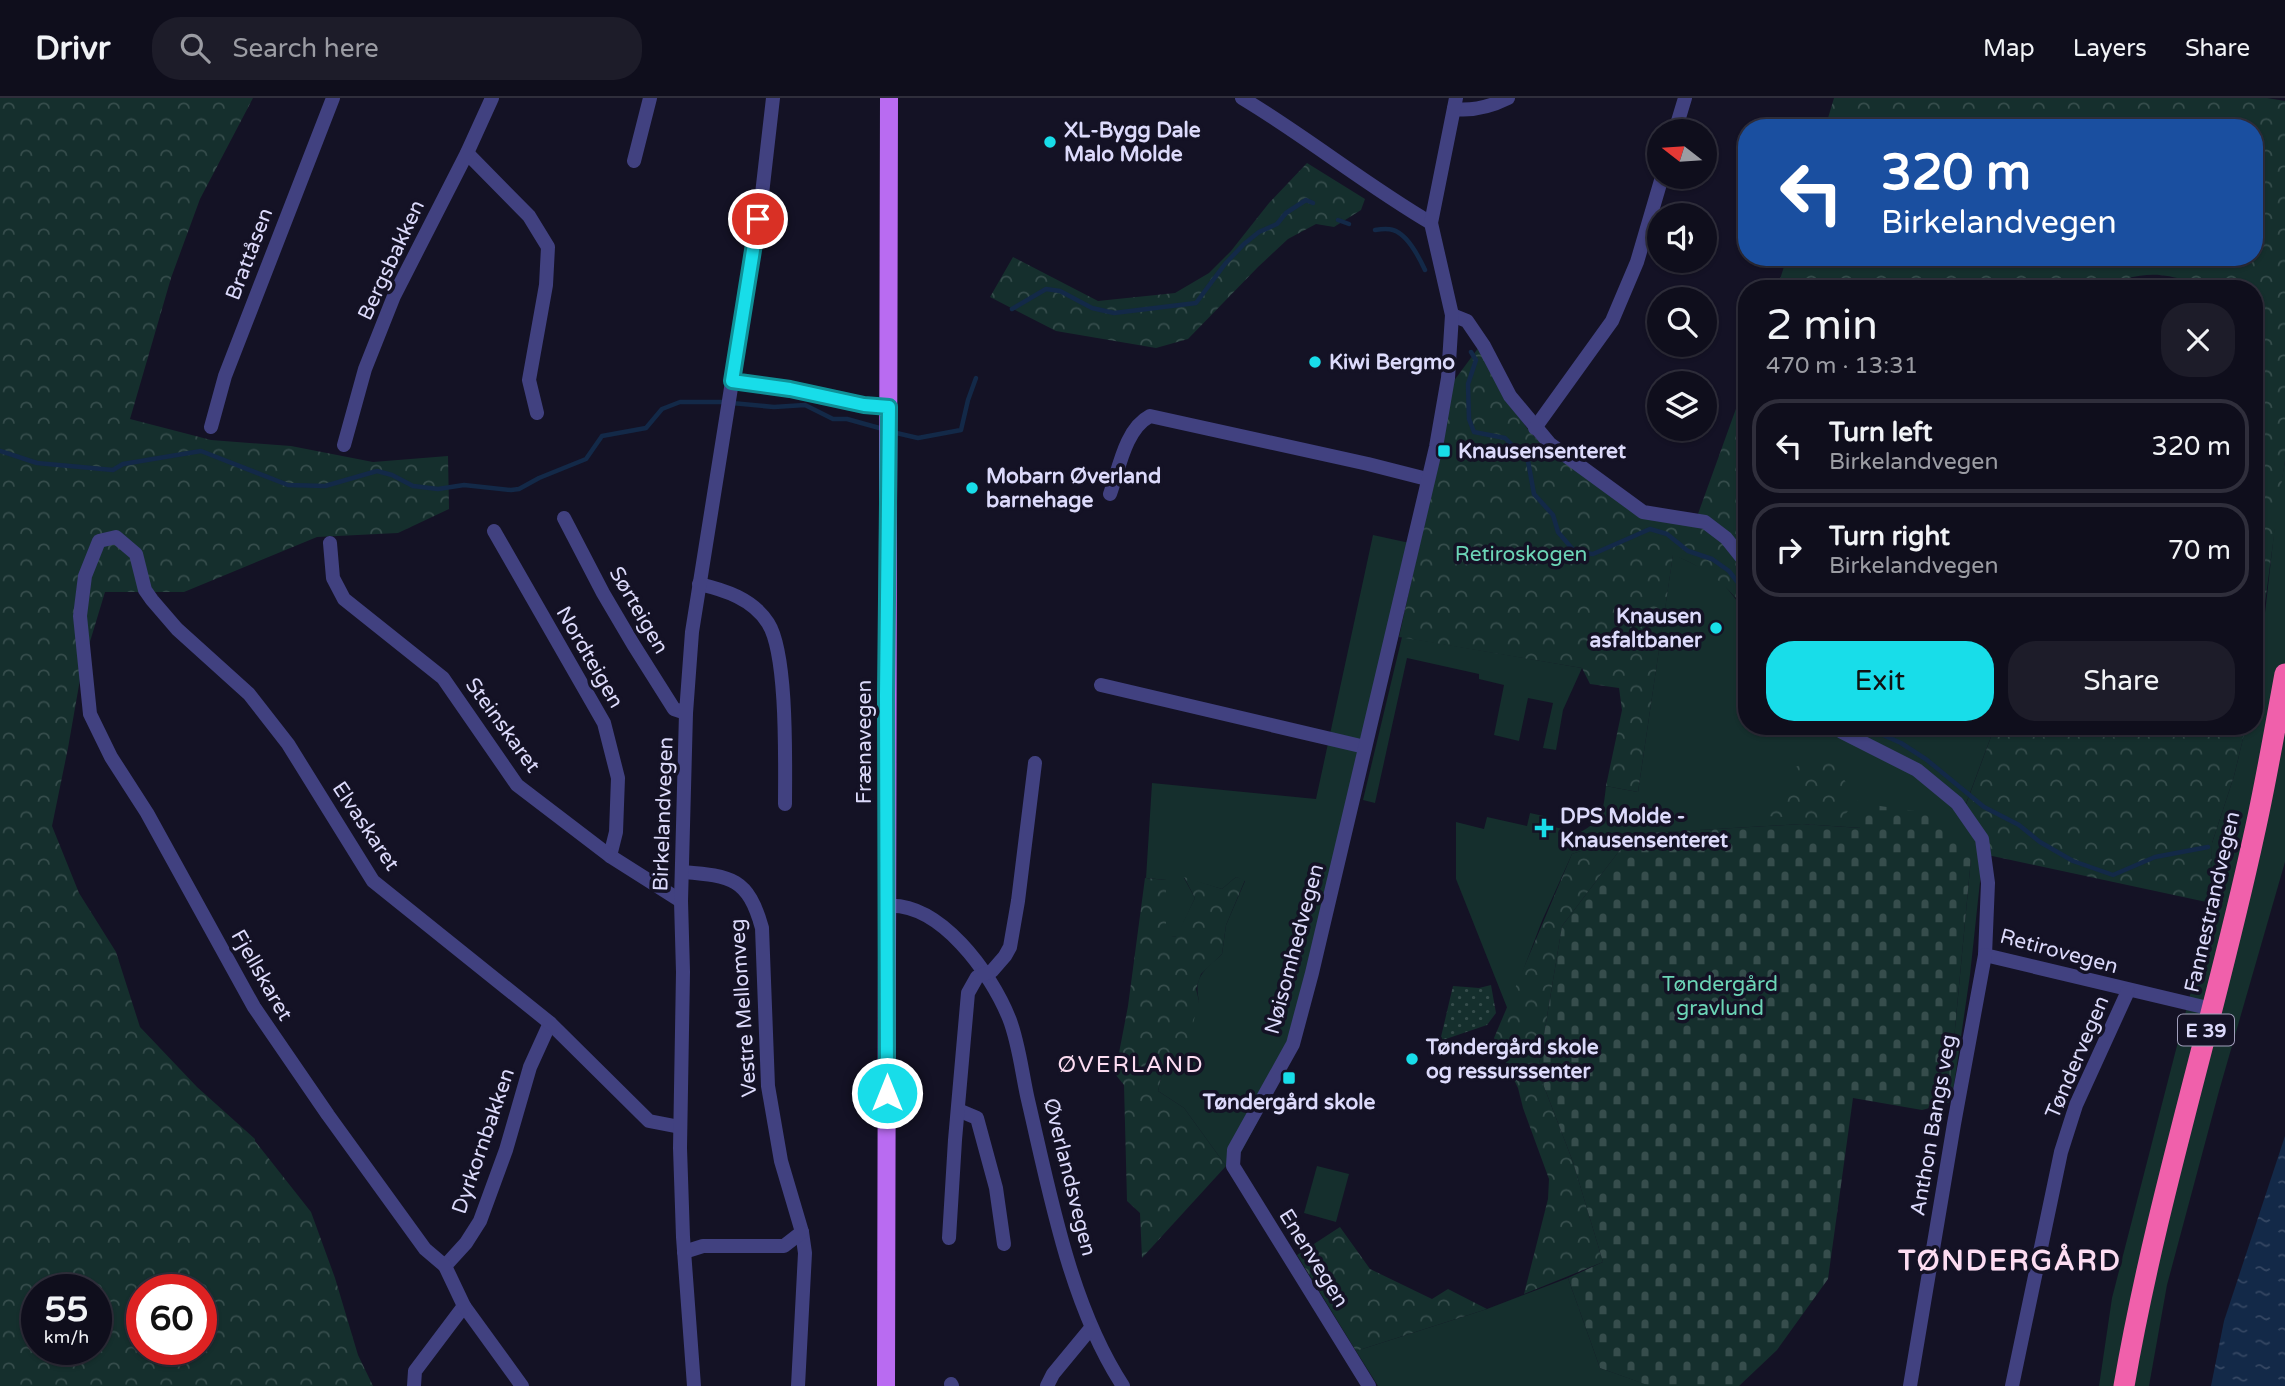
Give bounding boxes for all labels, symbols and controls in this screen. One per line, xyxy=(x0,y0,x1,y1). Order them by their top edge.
search box xyxy=(152,17,642,80)
text: Drivr xyxy=(35,29,110,68)
icon: search xyxy=(176,29,214,67)
text: Search here xyxy=(232,33,379,64)
text: Map xyxy=(1983,34,2035,63)
text: Layers xyxy=(2073,34,2147,63)
text: Share xyxy=(2185,34,2250,63)
place label: XL-Bygg Dale Malo Molde xyxy=(1064,118,1201,167)
north arrow xyxy=(1647,119,1717,189)
map controls xyxy=(1647,119,1717,441)
marker: XL-Bygg Dale Malo Molde xyxy=(1042,134,1058,150)
text: 320 m xyxy=(1881,144,2031,203)
icon: left xyxy=(1766,147,1857,238)
pin xyxy=(728,189,788,249)
street label: Bergsbakken xyxy=(353,196,430,324)
icon: arrive xyxy=(739,200,777,238)
button: sound xyxy=(1647,203,1717,273)
text: Birkelandvegen xyxy=(1881,204,2117,242)
street label: Brattåsen xyxy=(220,205,278,304)
button: search xyxy=(1647,287,1717,357)
text: 2 min xyxy=(1766,300,1878,351)
button: close xyxy=(2161,303,2235,377)
place label: Kiwi Bergmo xyxy=(1329,350,1455,375)
text: 470 m · 13:31 xyxy=(1766,352,1918,380)
marker: Kiwi Bergmo xyxy=(1307,354,1323,370)
button: layers xyxy=(1647,371,1717,441)
text: Turn left xyxy=(1829,417,1932,448)
icon: left xyxy=(1770,427,1808,465)
text: 320 m xyxy=(2151,431,2231,462)
place label: Knausensenteret xyxy=(1458,439,1626,464)
marker: Knausensenteret xyxy=(1436,443,1452,459)
text: Birkelandvegen xyxy=(1829,448,1998,476)
place label: Mobarn Øverland barnehage xyxy=(986,464,1161,513)
marker: Mobarn Øverland barnehage xyxy=(964,480,980,496)
text: Turn right xyxy=(1829,521,1950,552)
icon: right xyxy=(1770,531,1808,569)
text: 70 m xyxy=(2168,535,2231,566)
park label: Retiroskogen xyxy=(1455,542,1587,567)
text: Birkelandvegen xyxy=(1829,552,1998,580)
street label: Sørteigen xyxy=(604,562,674,658)
street label: Nordteigen xyxy=(550,602,629,713)
place label: Knausen asfaltbaner xyxy=(1590,604,1703,653)
marker: Knausen asfaltbaner xyxy=(1708,620,1724,636)
button: Exit xyxy=(1766,641,1994,721)
button: Share xyxy=(2008,641,2235,721)
street label: Steinskaret xyxy=(460,673,545,778)
street label: Frænavegen xyxy=(852,680,877,804)
street label: Birkelandvegen xyxy=(648,736,679,892)
street label: Elvaskaret xyxy=(327,777,405,876)
place label: DPS Molde - Knausensenteret xyxy=(1560,804,1728,853)
street label: Fannestrandvegen xyxy=(2179,809,2245,995)
marker: DPS Molde - Knausensenteret xyxy=(1534,818,1554,838)
street label: Nøisomhedvegen xyxy=(1260,861,1329,1037)
street label: Vestre Mellomveg xyxy=(725,918,762,1098)
street label: Retirovegen xyxy=(1997,924,2121,979)
street label: Fjellskaret xyxy=(225,925,298,1025)
park label: Tøndergård gravlund xyxy=(1662,972,1778,1021)
street label: Tøndervegen xyxy=(2040,992,2115,1122)
road number: E 39 xyxy=(2178,1014,2234,1046)
street label: Anthon Bangs veg xyxy=(1905,1032,1962,1218)
place label: Tøndergård skole og ressurssenter xyxy=(1425,1035,1599,1084)
district label: ØVERLAND xyxy=(1057,1051,1205,1079)
marker: Tøndergård skole og ressurssenter xyxy=(1404,1051,1420,1067)
position arrow xyxy=(850,1056,924,1130)
street label: Dyrkornbakken xyxy=(447,1065,520,1217)
marker: Tøndergård skole xyxy=(1281,1070,1297,1086)
place label: Tøndergård skole xyxy=(1202,1090,1375,1115)
street label: Øverlandsvegen xyxy=(1038,1096,1101,1259)
street label: Enenvegen xyxy=(1273,1204,1354,1312)
district label: TØNDERGÅRD xyxy=(1897,1243,2122,1278)
speed limit sign: 60 xyxy=(126,1274,217,1365)
text: 55 xyxy=(45,1289,88,1331)
text: km/h xyxy=(44,1326,89,1348)

